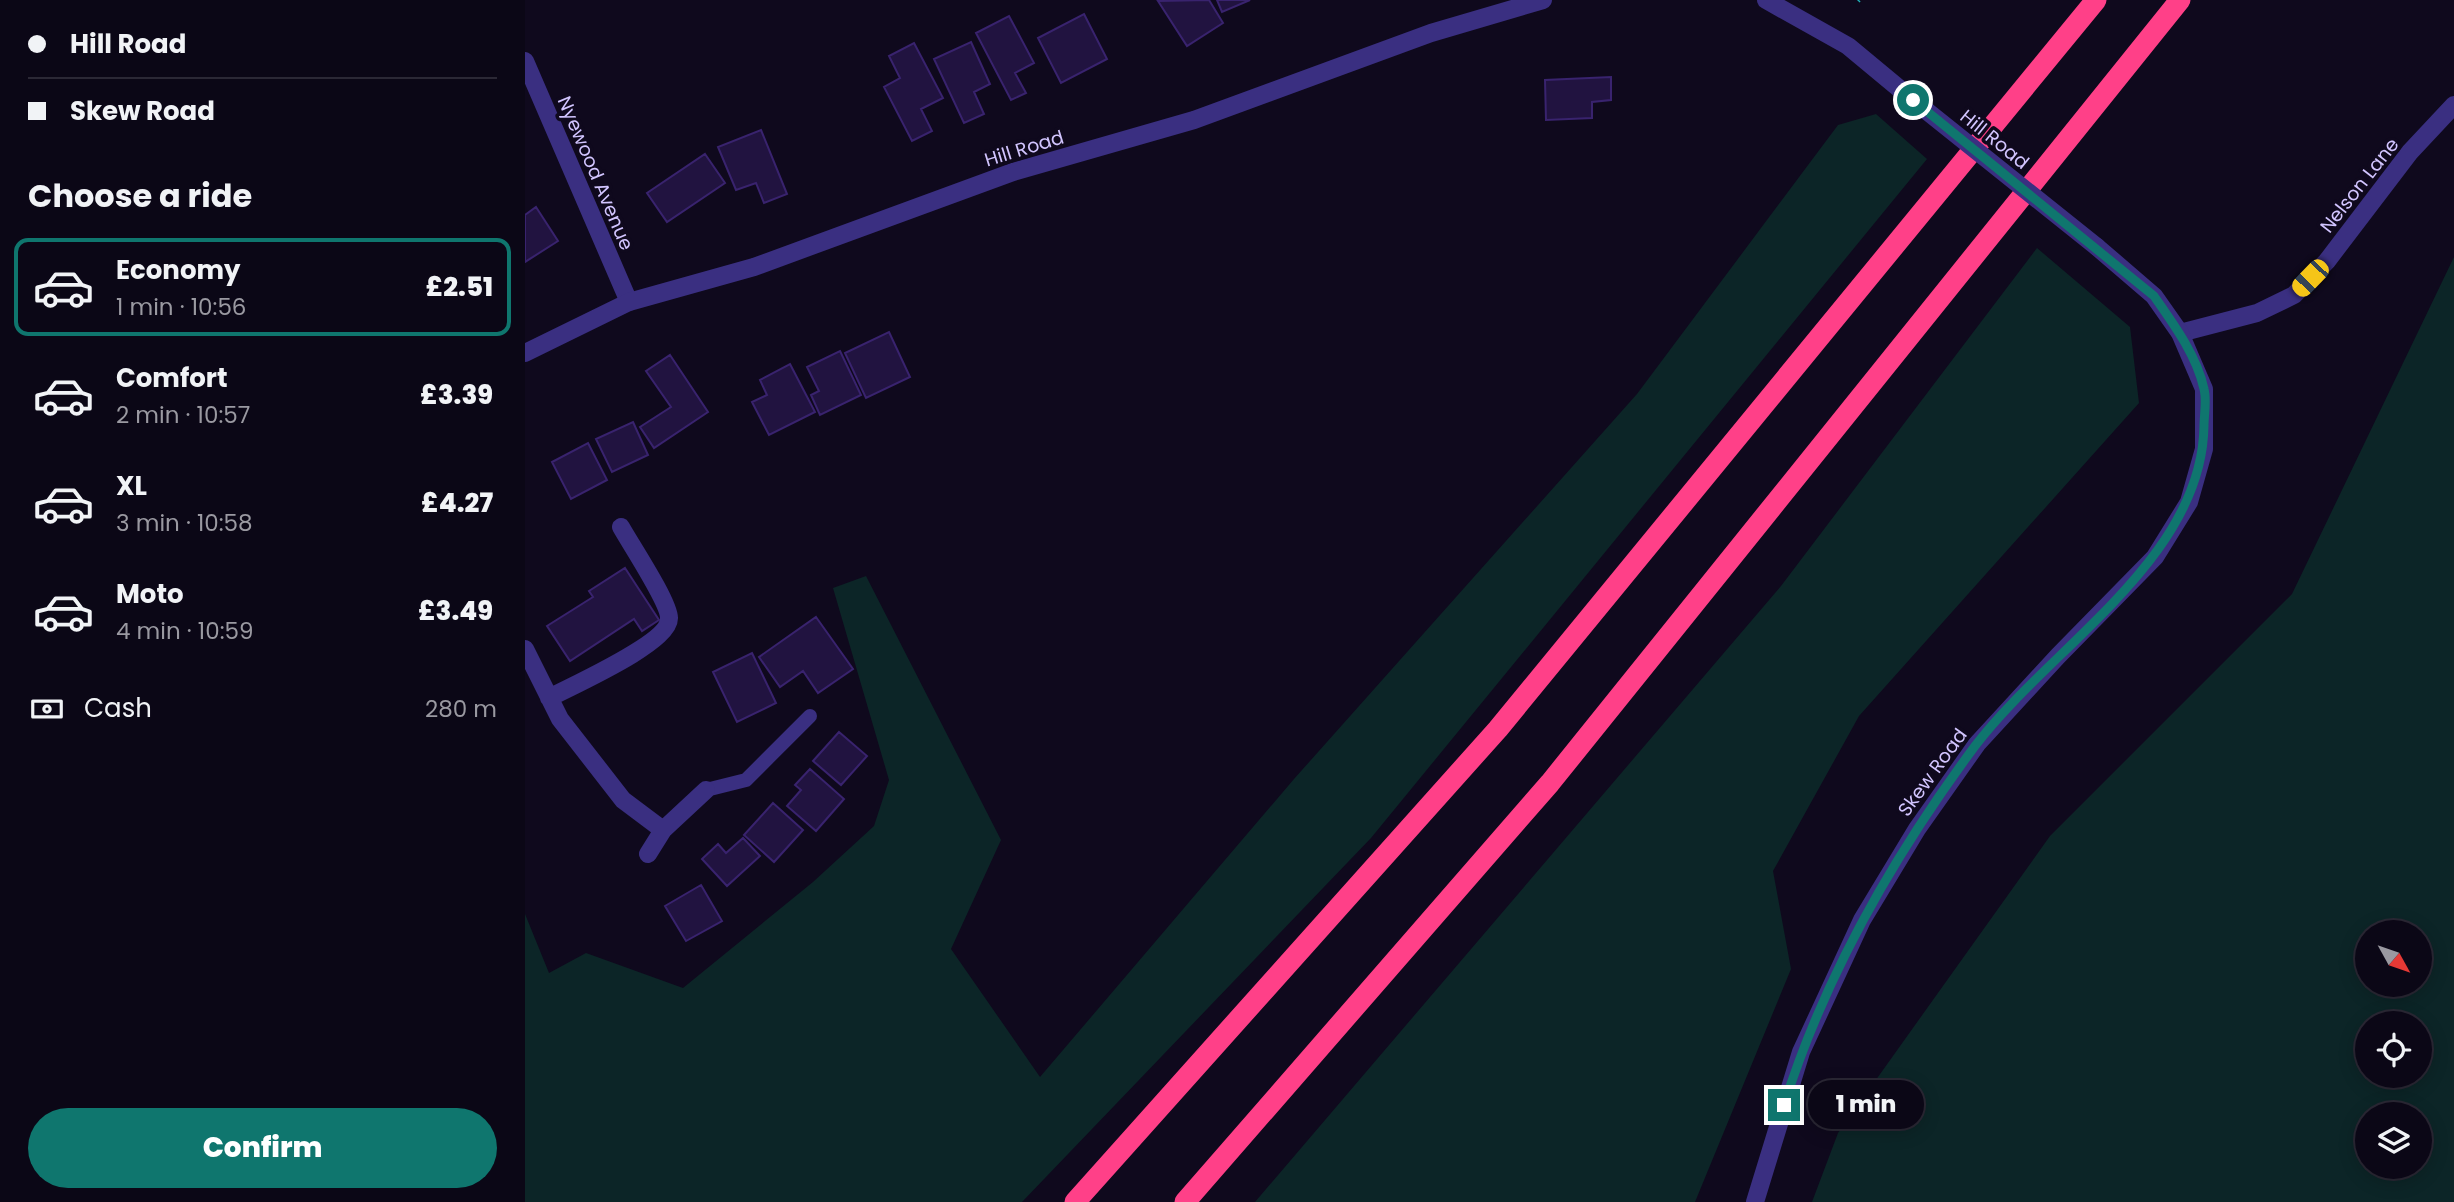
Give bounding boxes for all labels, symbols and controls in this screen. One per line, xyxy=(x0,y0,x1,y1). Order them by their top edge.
text: Hill Road xyxy=(70,26,186,62)
route start xyxy=(1897,84,1929,116)
street label: Nyewood Avenue xyxy=(551,92,640,254)
text: Skew Road xyxy=(70,93,215,129)
street label: Hill Road xyxy=(1954,103,2035,176)
street label: Hill Road xyxy=(981,124,1067,173)
street label: Nelson Lane xyxy=(2314,132,2405,239)
text: Choose a ride xyxy=(28,173,252,218)
text: Economy xyxy=(116,252,240,288)
icon: car xyxy=(32,256,95,319)
car xyxy=(2288,256,2333,300)
text: £2.51 xyxy=(426,269,493,305)
text: 1 min · 10:56 xyxy=(116,291,246,323)
text: Comfort xyxy=(116,360,228,396)
icon: car xyxy=(32,364,95,427)
text: £3.39 xyxy=(420,377,493,413)
text: 2 min · 10:57 xyxy=(116,399,250,431)
text: XL xyxy=(116,468,147,504)
icon: car xyxy=(32,472,95,535)
text: £4.27 xyxy=(421,485,493,521)
text: 3 min · 10:58 xyxy=(116,507,253,539)
text: Moto xyxy=(116,576,184,612)
icon: car xyxy=(32,580,95,643)
text: £3.49 xyxy=(418,593,493,629)
text: 4 min · 10:59 xyxy=(116,615,253,647)
icon: cash xyxy=(28,690,66,728)
text: Cash xyxy=(84,690,152,726)
text: 280 m xyxy=(425,693,497,725)
street label: Skew Road xyxy=(1891,723,1974,822)
north arrow xyxy=(2355,920,2433,998)
map controls xyxy=(2355,920,2432,1179)
button: locate xyxy=(2355,1011,2432,1088)
callout: 1 min xyxy=(1809,1080,1924,1130)
text: 1 min xyxy=(1836,1088,1896,1120)
route end xyxy=(1768,1089,1800,1121)
button: layers xyxy=(2355,1102,2432,1179)
button: Confirm xyxy=(28,1108,497,1188)

